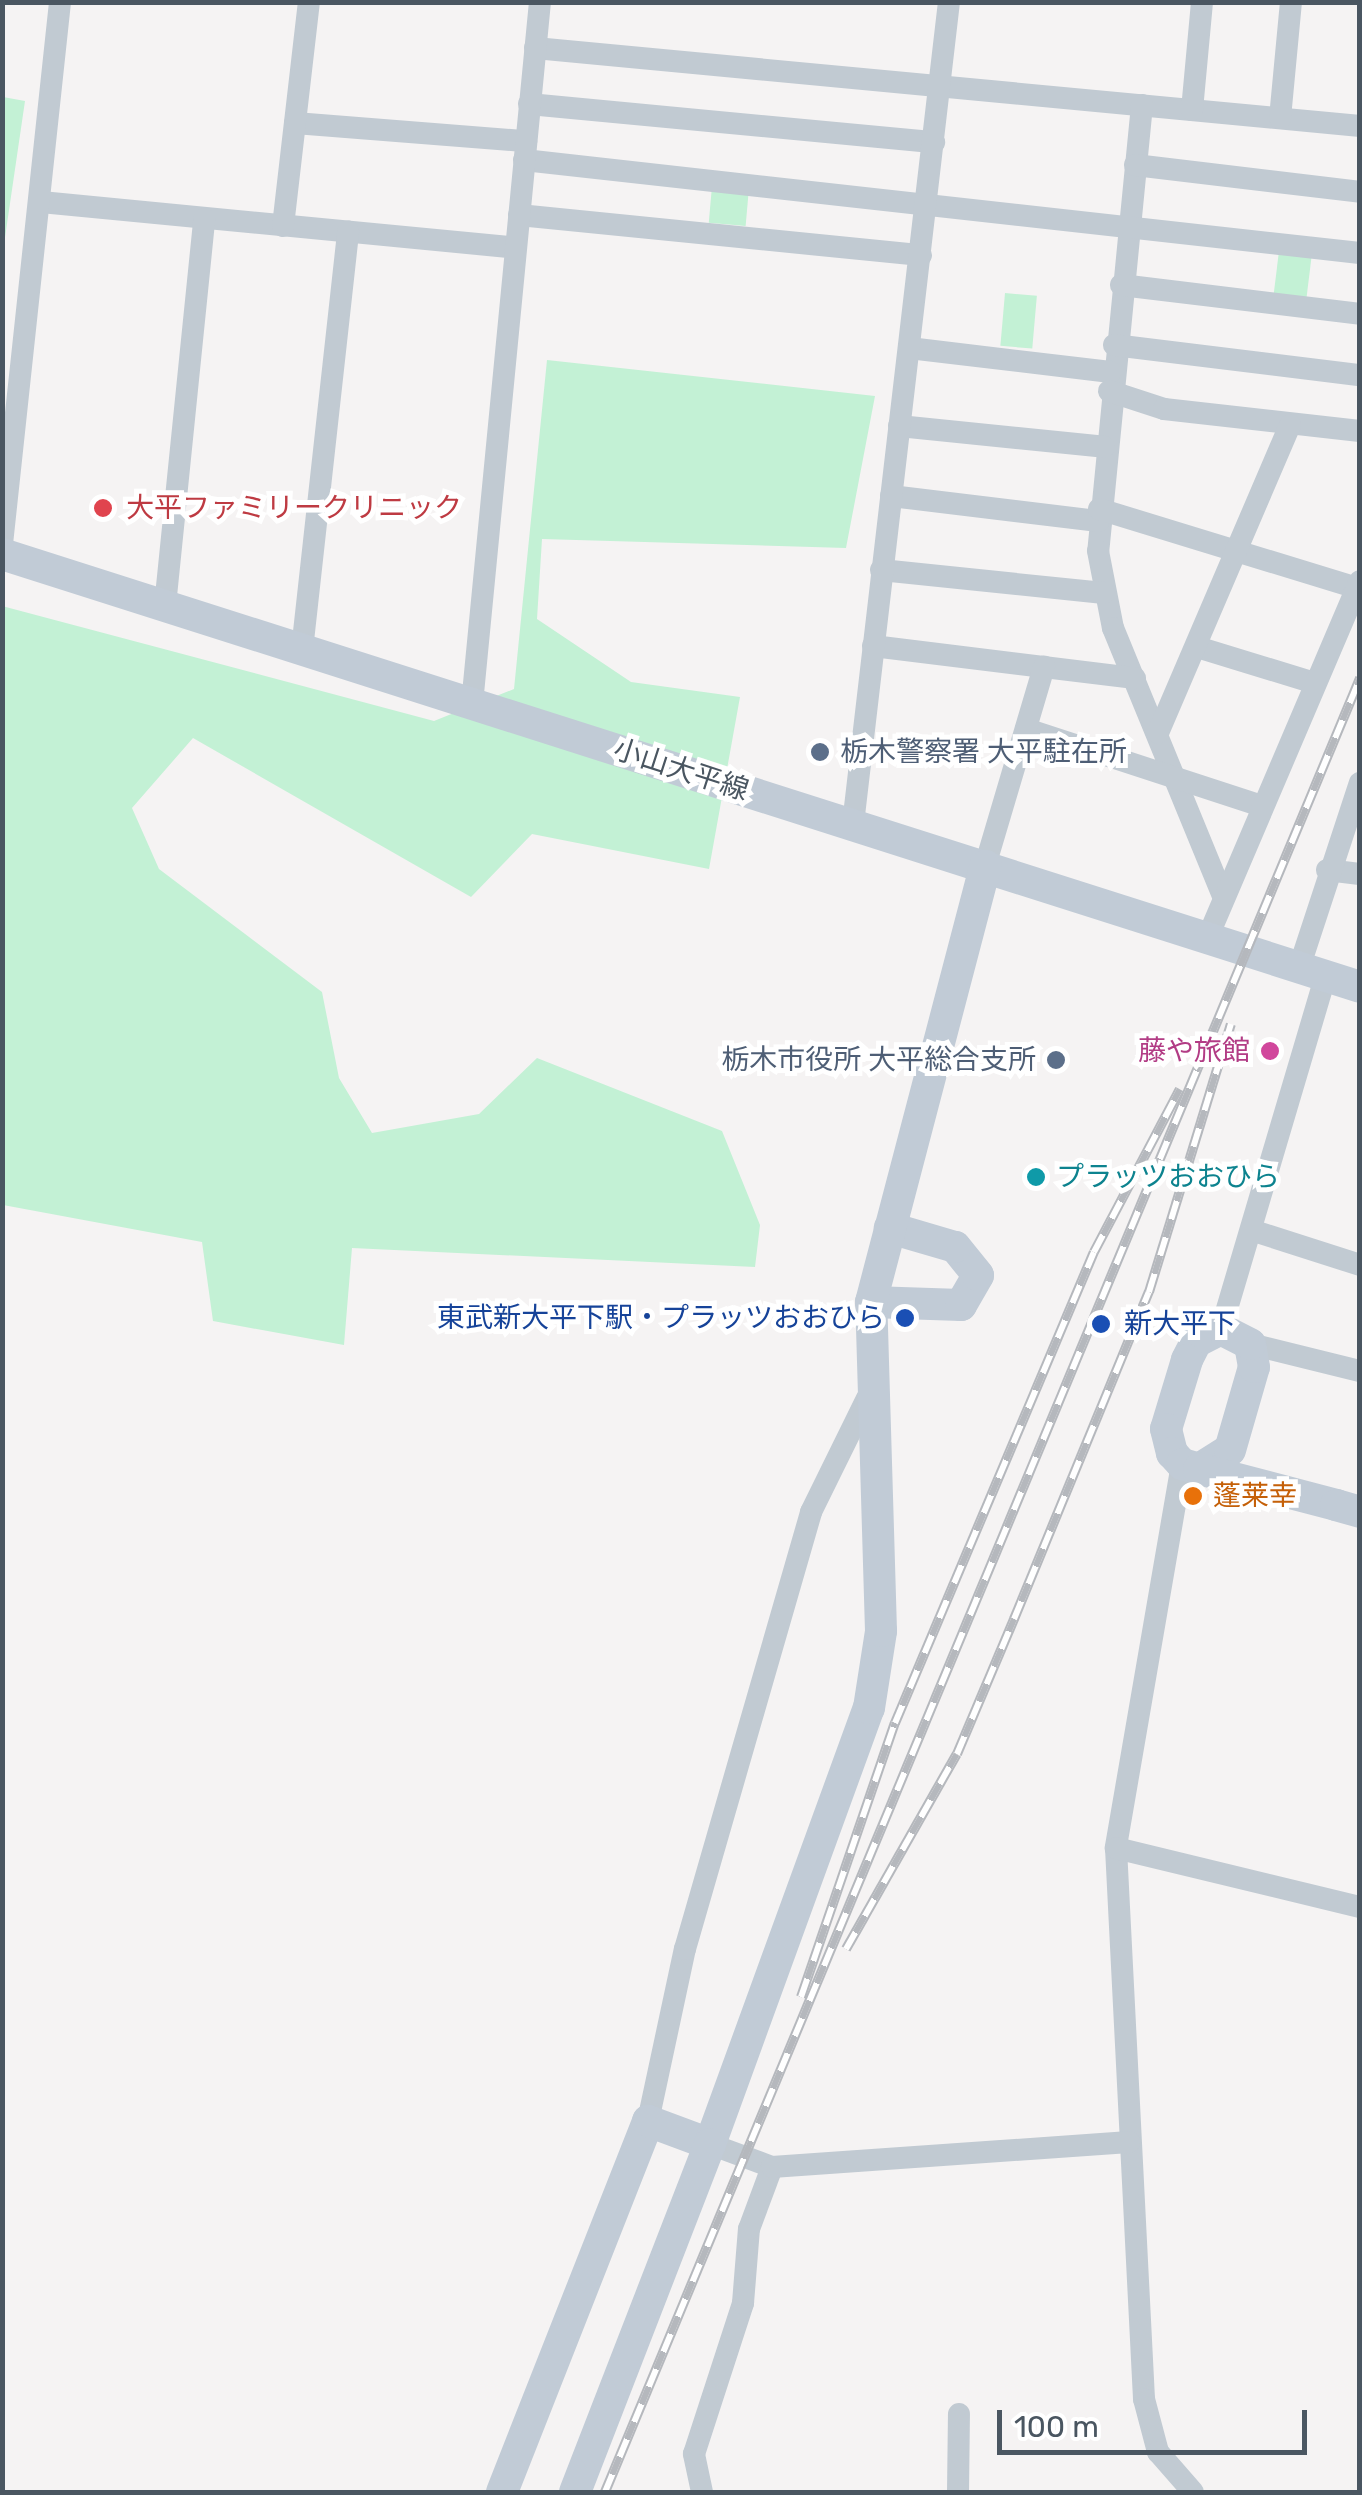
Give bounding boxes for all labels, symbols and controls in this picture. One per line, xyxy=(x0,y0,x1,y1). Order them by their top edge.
place label: 大平ファミリークリニック xyxy=(126,491,462,525)
marker: 大平ファミリークリニック xyxy=(90,495,116,521)
street label: 小山大平線 xyxy=(609,732,753,808)
place label: 栃木警察署 大平駐在所 xyxy=(840,735,1127,769)
marker: 栃木警察署 大平駐在所 xyxy=(809,741,831,763)
place label: 藤や旅館 xyxy=(1138,1034,1250,1068)
marker: 藤や旅館 xyxy=(1259,1040,1281,1062)
place label: 栃木市役所 大平総合支所 xyxy=(721,1043,1036,1077)
marker: 栃木市役所 大平総合支所 xyxy=(1045,1049,1067,1071)
place label: プラッツおおひら xyxy=(1056,1160,1280,1194)
marker: プラッツおおひら xyxy=(1025,1166,1047,1188)
place label: 東武新大平下駅・プラッツおおひら xyxy=(437,1301,885,1335)
marker: 東武新大平下駅・プラッツおおひら xyxy=(894,1307,916,1329)
place label: 新大平下 xyxy=(1124,1307,1236,1341)
marker: 新大平下 xyxy=(1088,1311,1114,1337)
place label: 蓬莱幸 xyxy=(1213,1479,1297,1513)
marker: 蓬莱幸 xyxy=(1182,1485,1204,1507)
scale bar xyxy=(1002,2390,1312,2452)
text: 100 m xyxy=(1014,2409,1099,2445)

